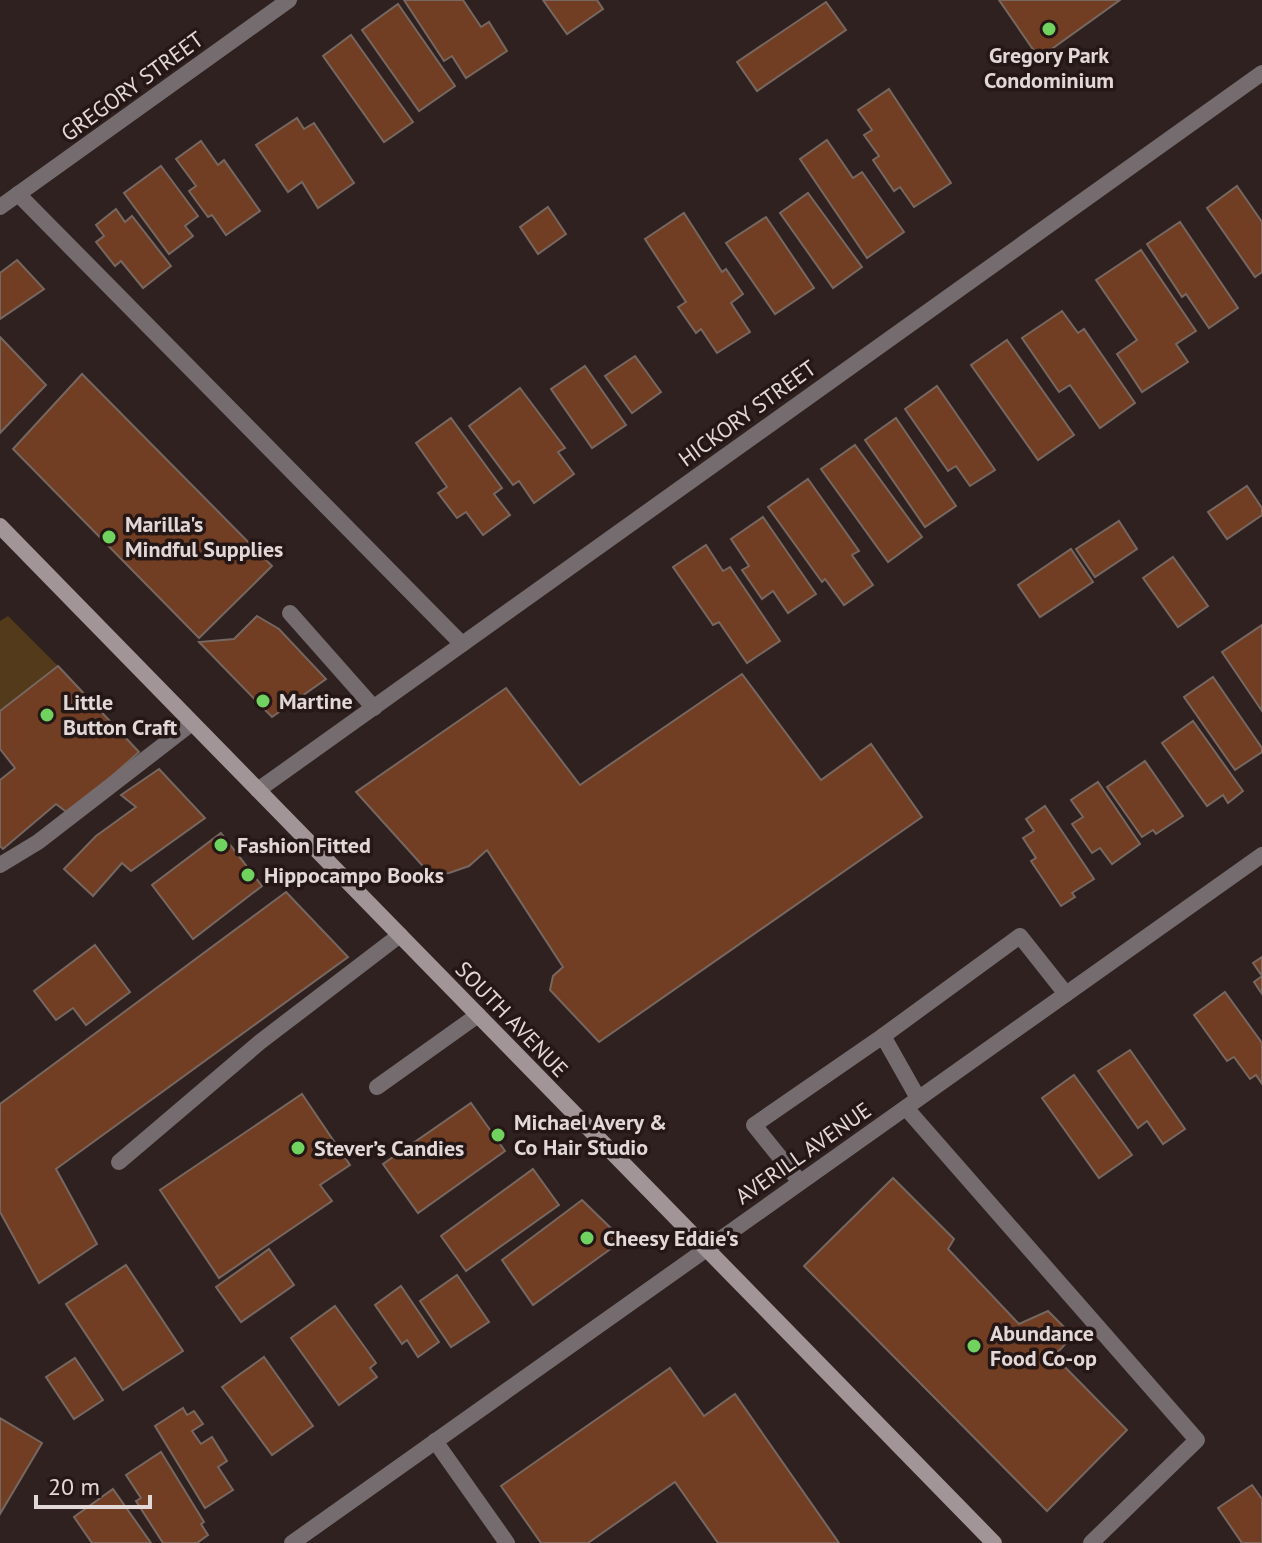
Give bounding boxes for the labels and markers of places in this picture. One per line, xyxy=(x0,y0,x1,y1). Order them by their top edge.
marker: Gregory Park Condominium xyxy=(1040,20,1058,38)
place label: Gregory Park Condominium xyxy=(984,41,1114,94)
place label: Marilla's Mindful Supplies xyxy=(125,510,283,563)
marker: Marilla's Mindful Supplies xyxy=(100,528,118,546)
place label: Martine xyxy=(279,687,353,715)
place label: Little Button Craft xyxy=(63,688,178,741)
marker: Martine xyxy=(254,692,272,710)
marker: Little Button Craft xyxy=(38,706,56,724)
place label: Fashion Fitted xyxy=(237,831,371,859)
marker: Fashion Fitted xyxy=(212,836,230,854)
place label: Hippocampo Books xyxy=(264,861,444,889)
marker: Hippocampo Books xyxy=(239,866,257,884)
place label: Michael Avery & Co Hair Studio xyxy=(514,1108,667,1161)
marker: Michael Avery & Co Hair Studio xyxy=(489,1126,507,1144)
place label: Stever’s Candies xyxy=(314,1134,464,1162)
marker: Stever’s Candies xyxy=(289,1139,307,1157)
place label: Cheesy Eddie's xyxy=(603,1224,739,1252)
marker: Cheesy Eddie's xyxy=(578,1229,596,1247)
place label: Abundance Food Co-op xyxy=(990,1319,1097,1372)
marker: Abundance Food Co-op xyxy=(965,1337,983,1355)

